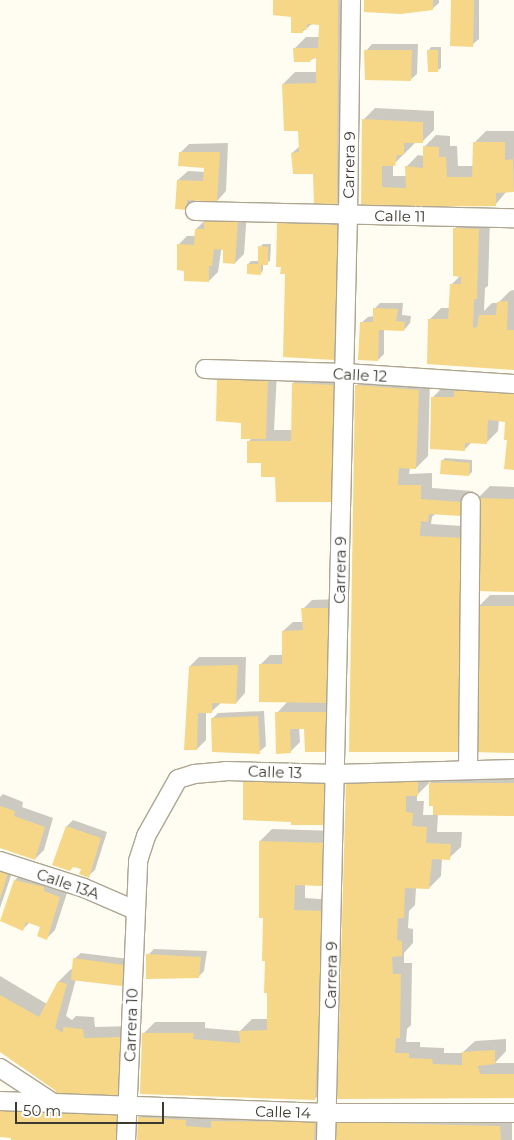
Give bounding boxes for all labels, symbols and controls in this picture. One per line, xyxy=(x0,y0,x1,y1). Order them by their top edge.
street label: Carrera 9 xyxy=(339,131,359,199)
street label: Calle 11 xyxy=(374,207,426,225)
street label: Calle 12 xyxy=(332,365,388,385)
street label: Carrera 9 xyxy=(330,536,350,604)
street label: Calle 13 xyxy=(248,762,302,782)
street label: Calle 13A xyxy=(34,865,102,903)
street label: Carrera 9 xyxy=(321,941,341,1009)
street label: Carrera 10 xyxy=(121,988,141,1062)
scale bar xyxy=(18,1092,166,1124)
text: 50 m xyxy=(23,1101,61,1120)
street label: Calle 14 xyxy=(255,1102,311,1122)

